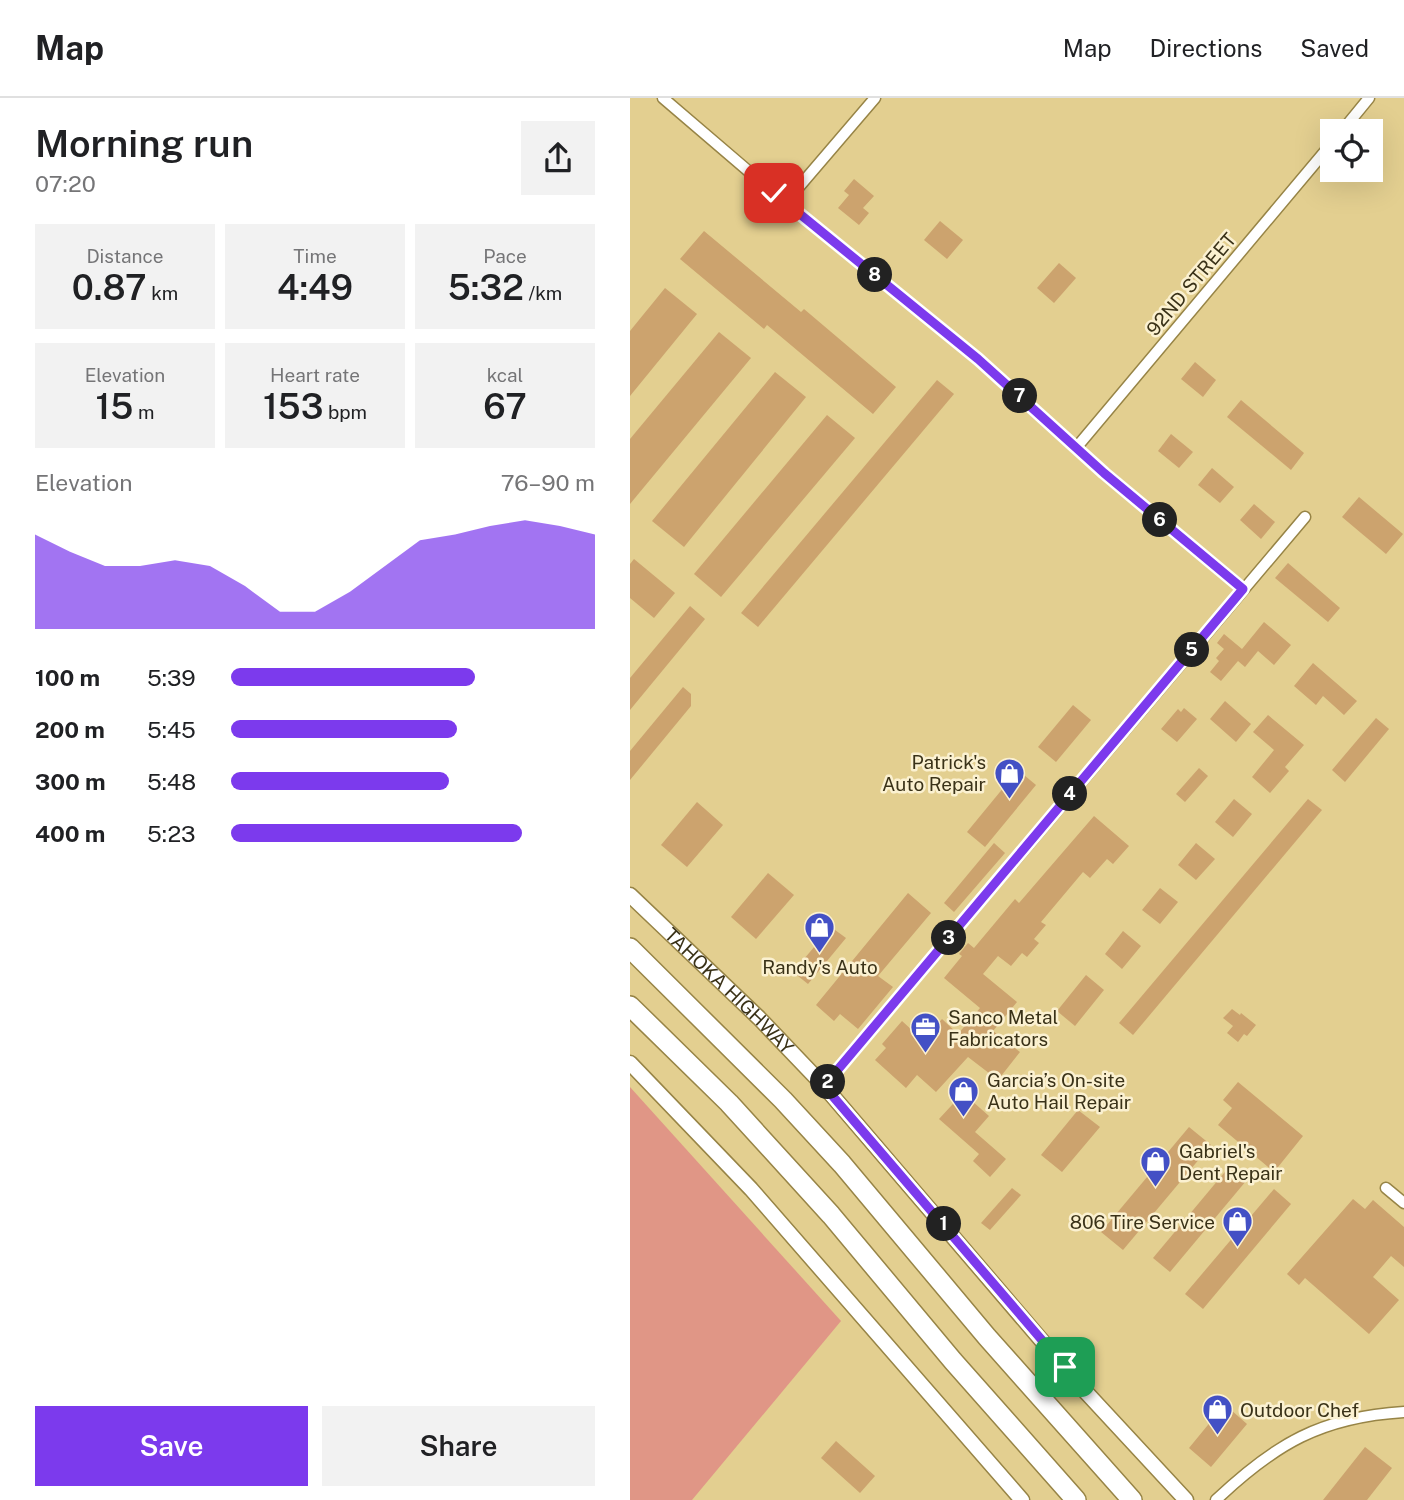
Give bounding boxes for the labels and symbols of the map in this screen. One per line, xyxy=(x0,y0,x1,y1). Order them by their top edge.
pin xyxy=(744,163,804,223)
street label: 92ND STREET xyxy=(1142,228,1240,340)
pin: 8 xyxy=(858,258,892,292)
pin: 7 xyxy=(1002,378,1038,414)
pin: 6 xyxy=(1142,502,1178,538)
pin: 5 xyxy=(1174,632,1210,668)
place label: Patrick's Auto Repair xyxy=(882,751,986,795)
shop icon: Patrick's Auto Repair xyxy=(992,756,1026,800)
pin: 4 xyxy=(1052,776,1088,812)
shop icon: Randy's Auto xyxy=(803,911,837,955)
pin: 3 xyxy=(932,920,966,956)
street label: TAHOKA HIGHWAY xyxy=(660,923,799,1059)
place label: Randy's Auto xyxy=(762,956,878,978)
place label: Sanco Metal Fabricators xyxy=(948,1006,1058,1050)
office icon: Sanco Metal Fabricators xyxy=(908,1011,942,1055)
pin: 2 xyxy=(810,1065,846,1100)
place label: Garcia’s On-site Auto Hail Repair xyxy=(987,1069,1131,1113)
shop icon: Garcia’s On-site Auto Hail Repair xyxy=(947,1074,981,1118)
place label: Gabriel's Dent Repair xyxy=(1179,1140,1283,1184)
shop icon: Gabriel's Dent Repair xyxy=(1139,1145,1173,1189)
shop icon: 806 Tire Service xyxy=(1221,1205,1255,1249)
pin: 1 xyxy=(926,1206,962,1242)
place label: 806 Tire Service xyxy=(1070,1211,1215,1233)
pin xyxy=(1035,1337,1095,1397)
shop icon: Outdoor Chef xyxy=(1200,1393,1234,1437)
place label: Outdoor Chef xyxy=(1240,1399,1359,1421)

